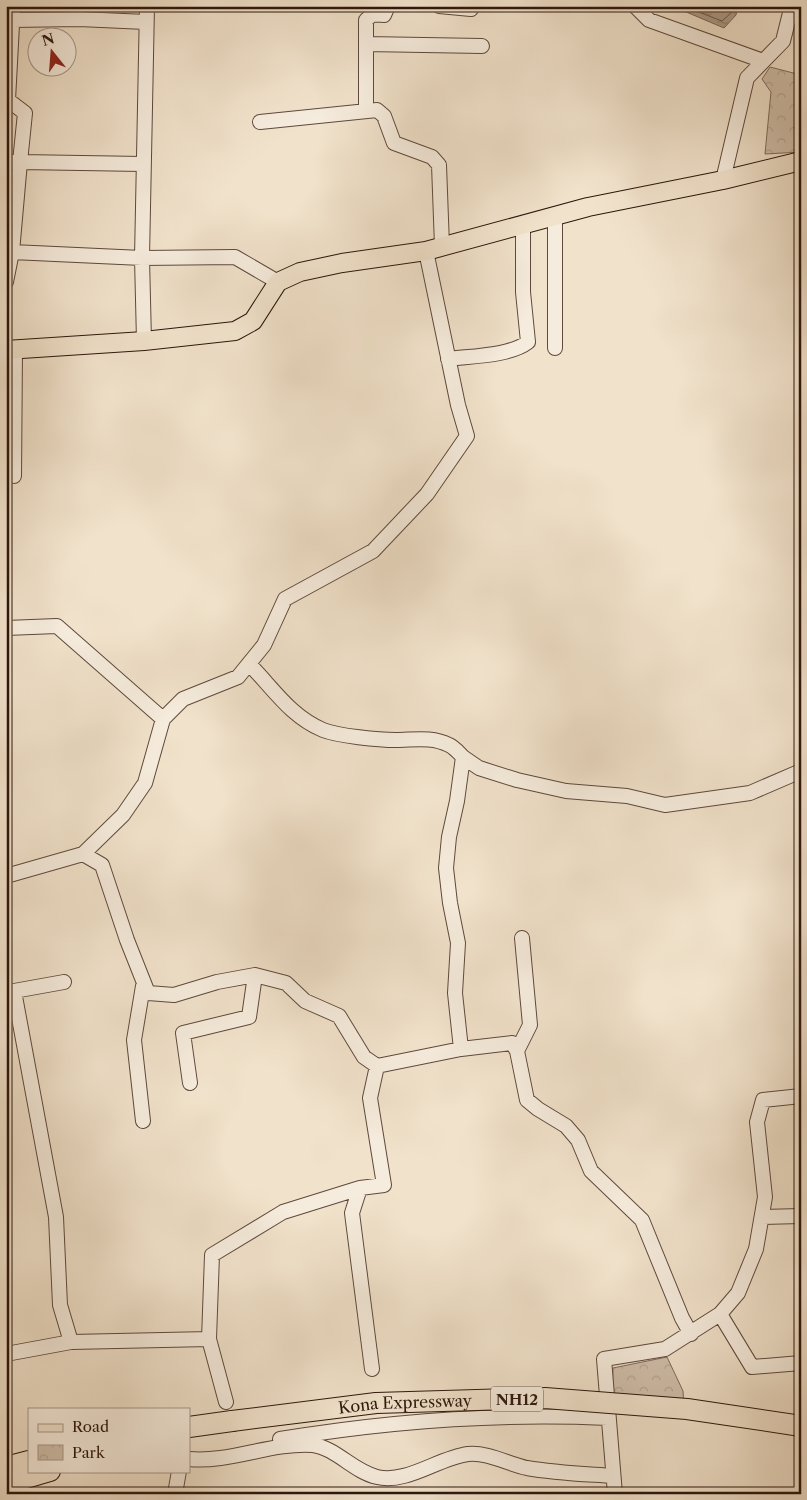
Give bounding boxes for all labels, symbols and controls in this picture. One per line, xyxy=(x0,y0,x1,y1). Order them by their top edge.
north arrow xyxy=(28,28,78,78)
text: N xyxy=(40,29,57,50)
road number: NH12 xyxy=(491,1386,543,1412)
street label: Kona Expressway xyxy=(337,1390,473,1418)
legend xyxy=(28,1408,190,1472)
text: Road xyxy=(72,1417,109,1436)
text: Park xyxy=(72,1443,106,1462)

